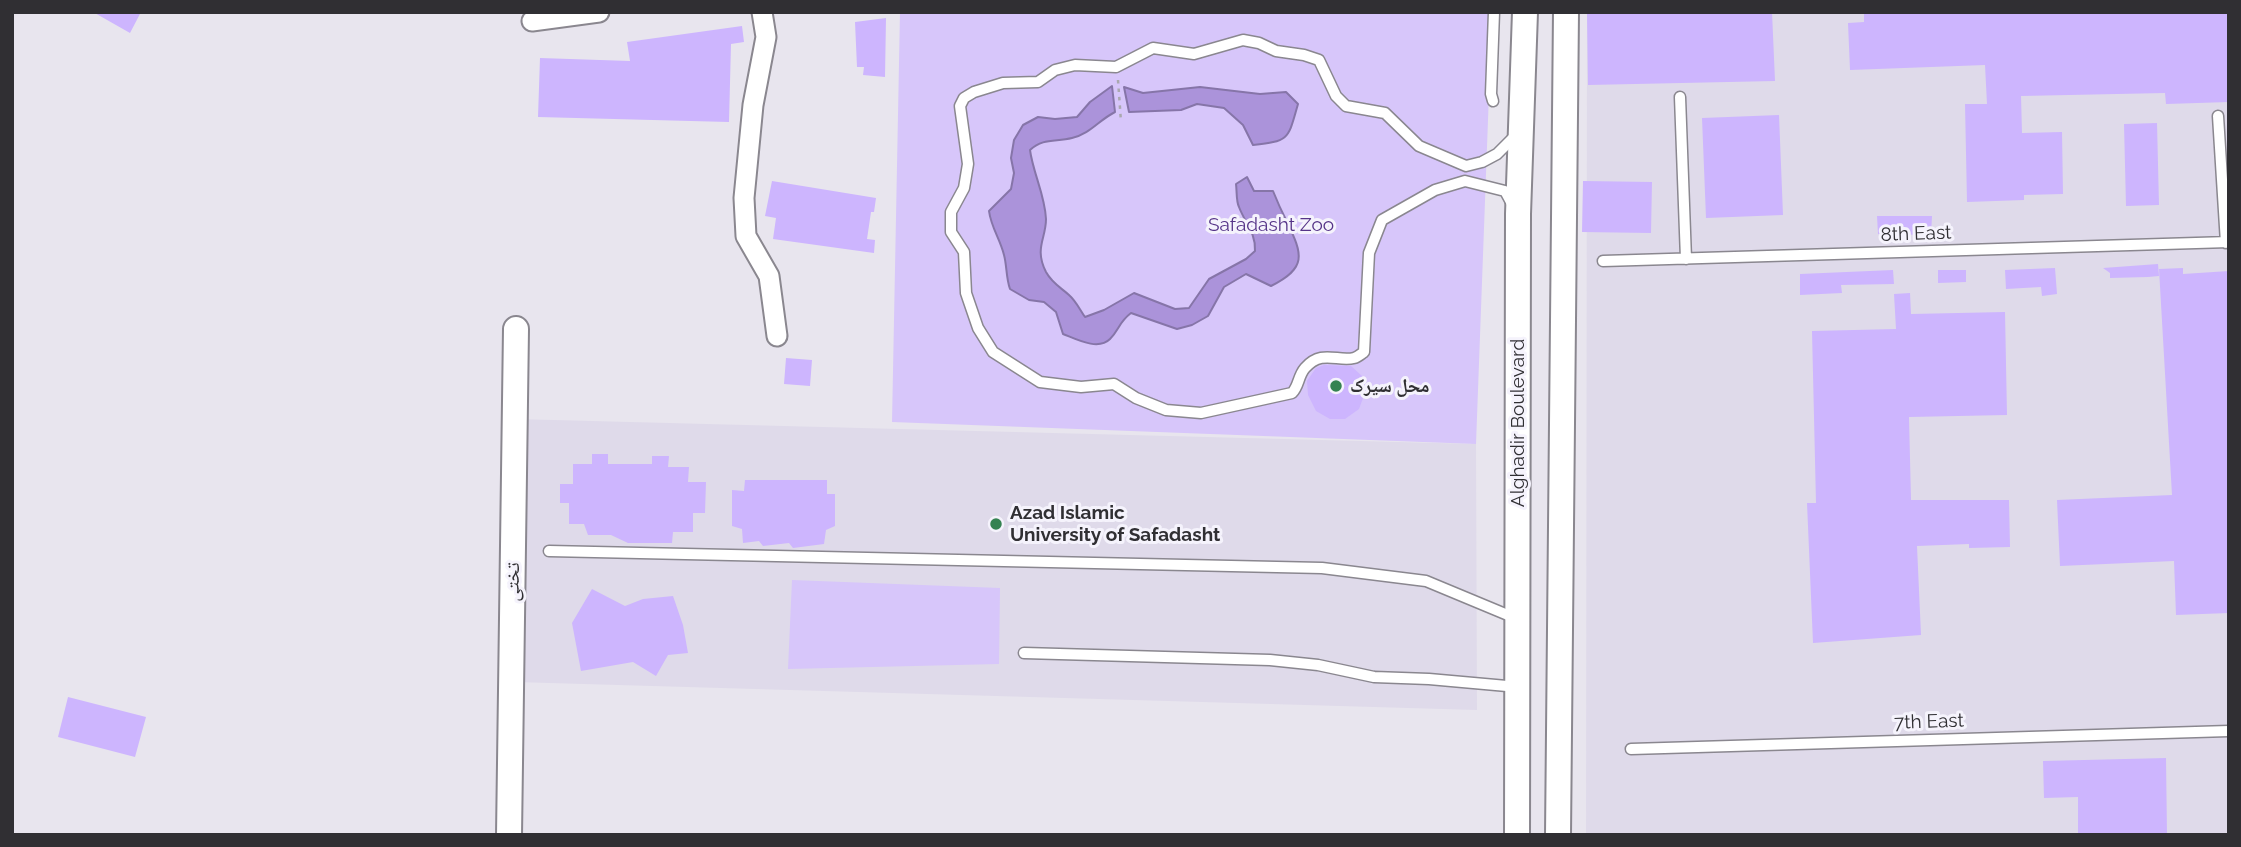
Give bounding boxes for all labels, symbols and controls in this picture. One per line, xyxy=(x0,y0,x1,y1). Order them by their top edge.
park label: Safadasht Zoo xyxy=(1208,214,1334,236)
street label: 8th East xyxy=(1880,221,1952,247)
street label: Alghadir Boulevard xyxy=(1507,339,1529,507)
place label: محل سیرک xyxy=(1350,375,1429,397)
marker: محل سیرک xyxy=(1328,378,1344,394)
place label: Azad Islamic University of Safadasht xyxy=(1010,502,1220,546)
marker: Azad Islamic University of Safadasht xyxy=(988,516,1004,532)
street label: تختی xyxy=(501,562,525,602)
street label: 7th East xyxy=(1894,709,1964,735)

